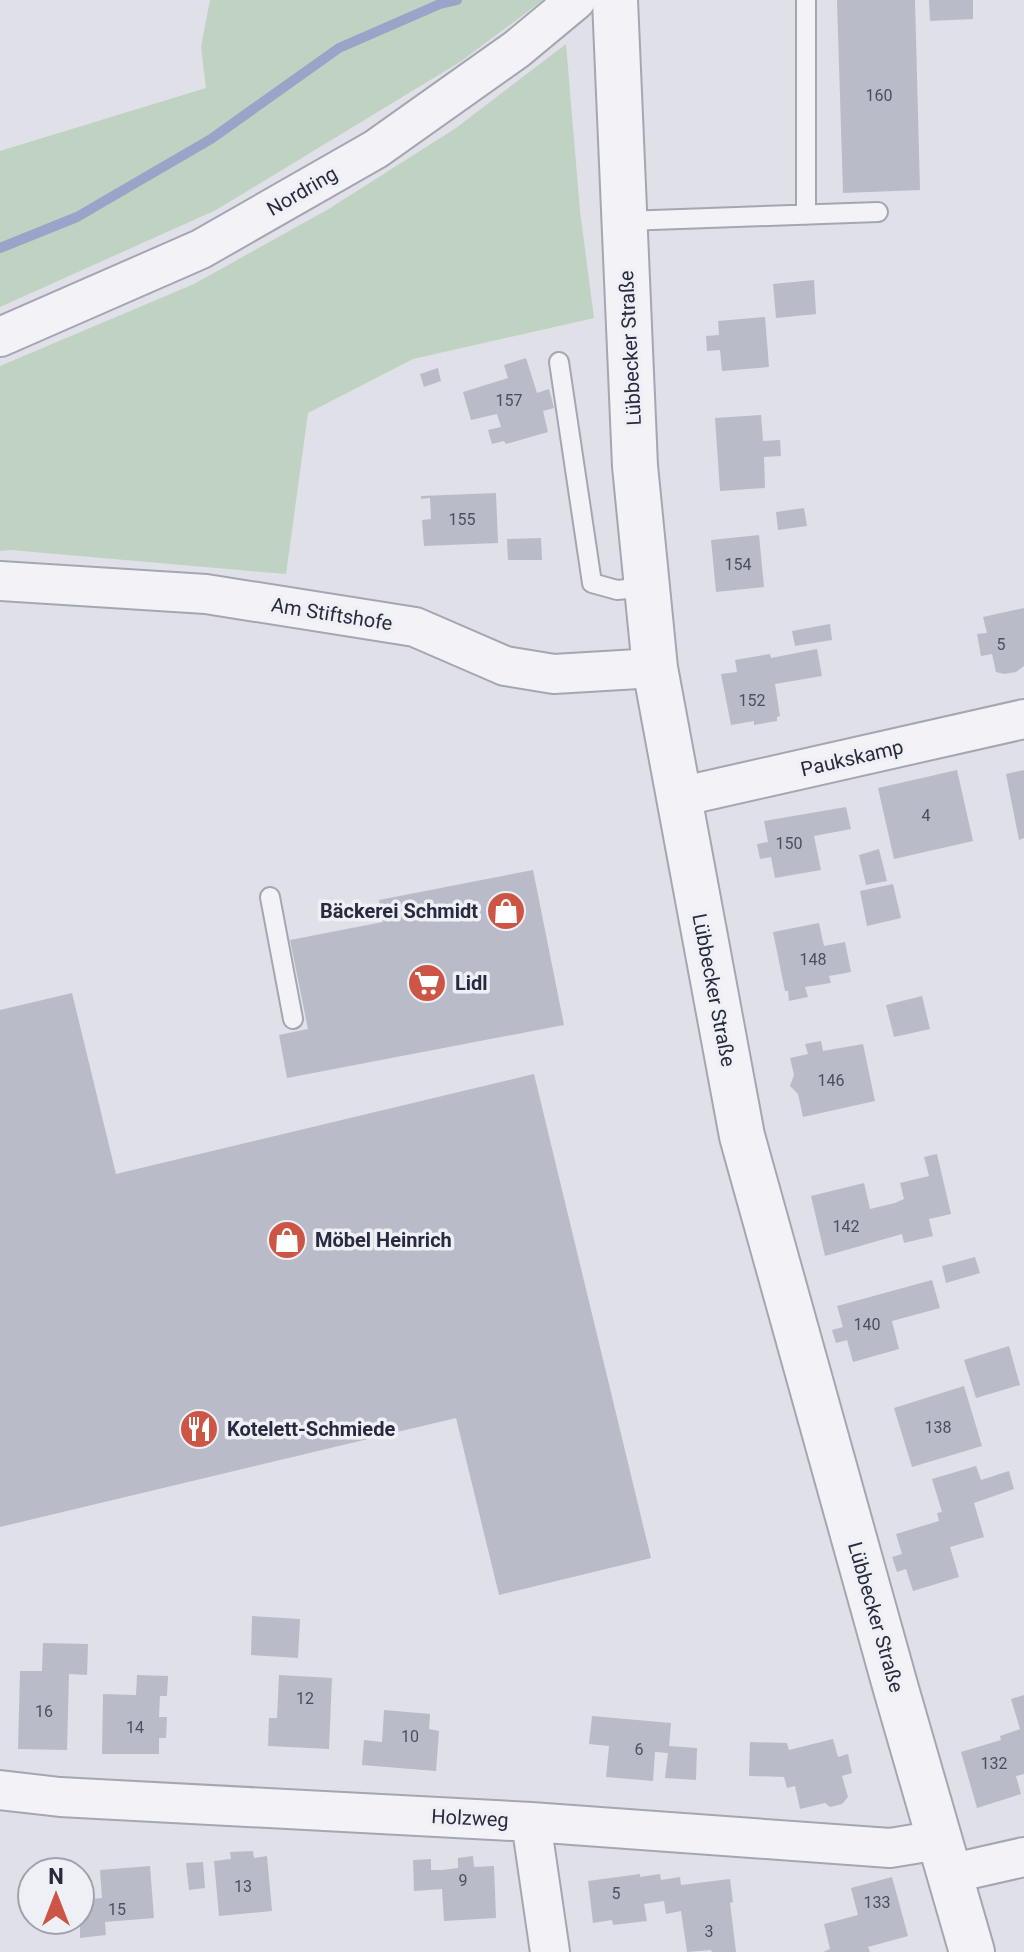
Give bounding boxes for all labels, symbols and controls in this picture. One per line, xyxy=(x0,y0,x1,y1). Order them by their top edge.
house number: 160 xyxy=(866,86,892,105)
street label: Nordring xyxy=(262,161,342,221)
street label: Lübbecker Straße xyxy=(614,270,646,426)
house number: 157 xyxy=(496,391,522,410)
house number: 155 xyxy=(449,510,475,529)
house number: 154 xyxy=(725,555,751,574)
street label: Am Stiftshofe xyxy=(270,593,394,635)
house number: 5 xyxy=(997,635,1006,654)
house number: 152 xyxy=(739,691,765,710)
street label: Paukskamp xyxy=(798,735,906,781)
house number: 4 xyxy=(922,806,931,825)
house number: 150 xyxy=(776,834,802,853)
shop icon: Bäckerei Schmidt xyxy=(485,890,527,932)
place label: Bäckerei Schmidt xyxy=(320,899,478,923)
street label: Lübbecker Straße xyxy=(687,911,741,1069)
house number: 148 xyxy=(800,950,826,969)
supermarket icon: Lidl xyxy=(406,962,448,1004)
place label: Lidl xyxy=(455,971,488,995)
house number: 146 xyxy=(818,1071,844,1090)
house number: 142 xyxy=(833,1217,859,1236)
shop icon: Möbel Heinrich xyxy=(266,1219,308,1261)
place label: Möbel Heinrich xyxy=(315,1228,452,1252)
house number: 140 xyxy=(854,1315,880,1334)
restaurant icon: Kotelett-Schmiede xyxy=(178,1408,220,1450)
place label: Kotelett-Schmiede xyxy=(227,1417,395,1441)
house number: 138 xyxy=(925,1418,951,1437)
street label: Lübbecker Straße xyxy=(843,1539,909,1695)
house number: 12 xyxy=(296,1689,314,1708)
house number: 16 xyxy=(35,1702,53,1721)
house number: 14 xyxy=(126,1718,144,1737)
house number: 10 xyxy=(401,1727,419,1746)
house number: 6 xyxy=(635,1740,644,1759)
house number: 132 xyxy=(981,1754,1007,1773)
street label: Holzweg xyxy=(431,1804,509,1832)
north arrow xyxy=(16,1856,96,1936)
text: N xyxy=(48,1864,64,1889)
house number: 9 xyxy=(459,1871,468,1890)
house number: 13 xyxy=(234,1877,252,1896)
house number: 5 xyxy=(612,1884,621,1903)
house number: 133 xyxy=(864,1893,890,1912)
house number: 15 xyxy=(108,1900,126,1919)
house number: 3 xyxy=(705,1922,714,1941)

